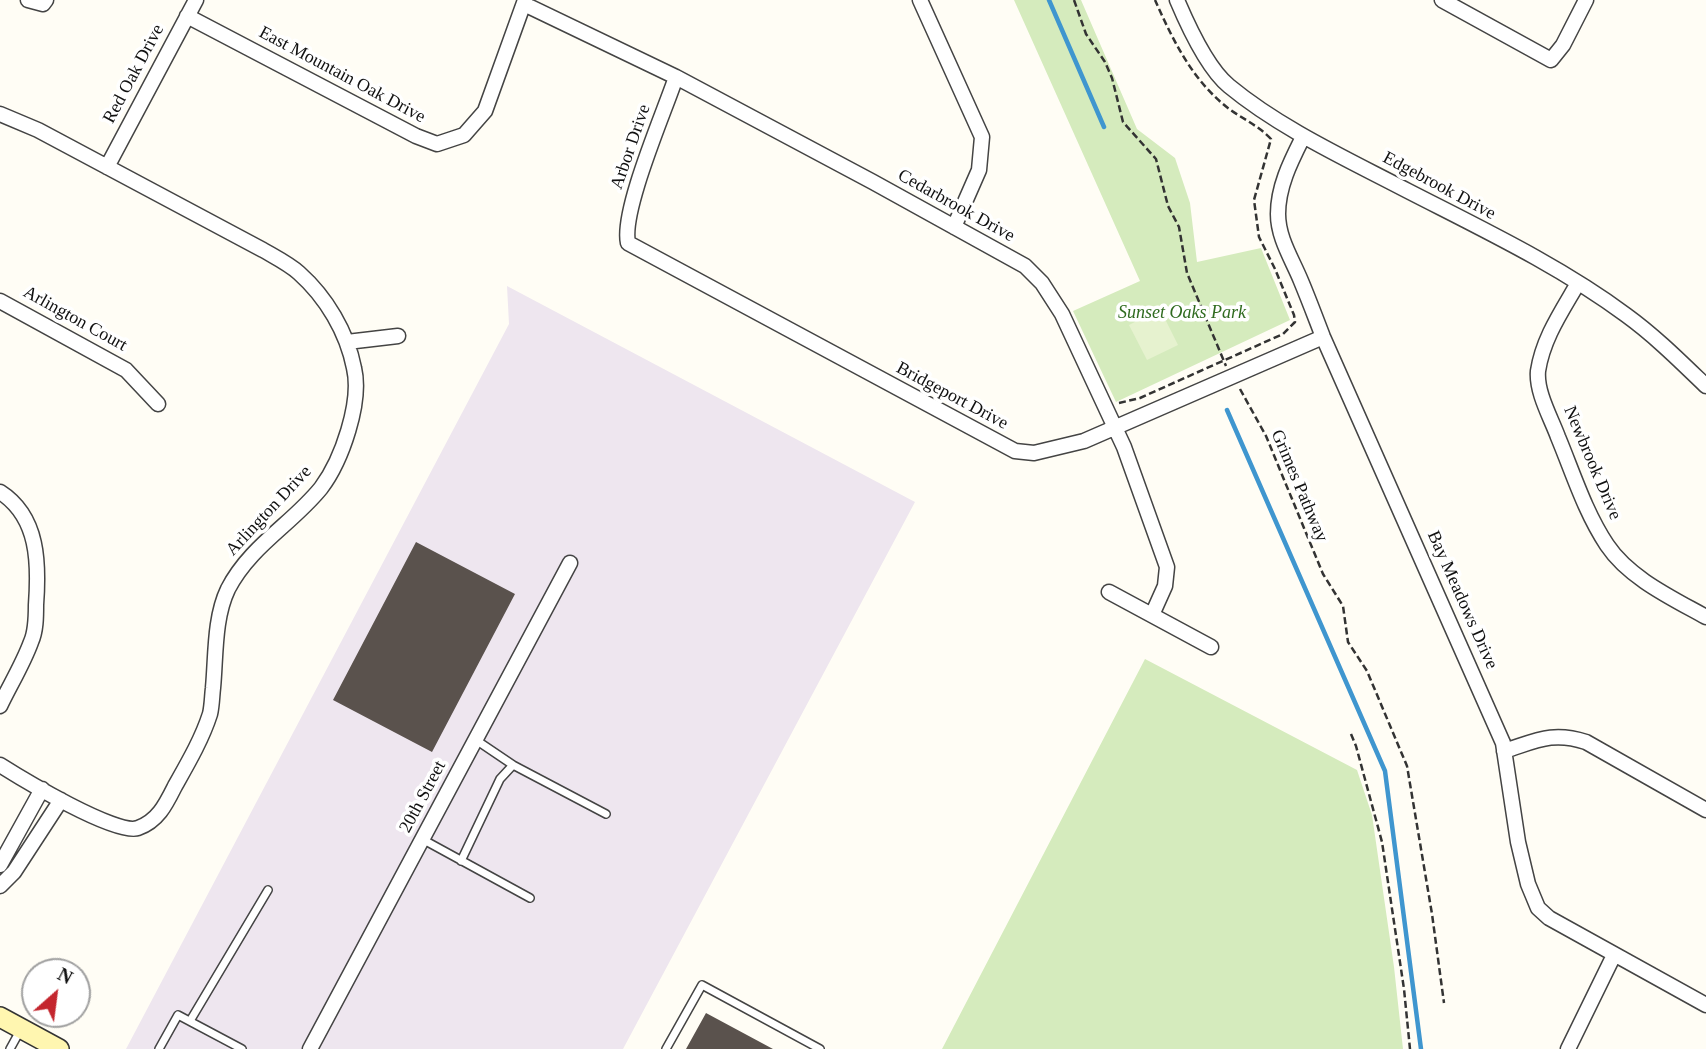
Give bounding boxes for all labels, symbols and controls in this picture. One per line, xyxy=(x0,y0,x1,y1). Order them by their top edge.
street label: Red Oak Drive xyxy=(99,21,169,127)
street label: East Mountain Oak Drive xyxy=(255,22,429,128)
street label: Arbor Drive xyxy=(606,102,656,192)
street label: Edgebrook Drive xyxy=(1379,147,1499,225)
street label: Cedarbrook Drive xyxy=(894,165,1018,247)
street label: Arlington Court xyxy=(19,282,131,356)
park label: Sunset Oaks Park xyxy=(1118,302,1246,324)
street label: Bridgeport Drive xyxy=(892,357,1012,435)
street label: Newbrook Drive xyxy=(1558,403,1626,523)
street label: Grimes Pathway xyxy=(1266,427,1332,545)
street label: Arlington Drive xyxy=(222,461,316,561)
street label: Bay Meadows Drive xyxy=(1422,528,1502,672)
street label: 20th Street xyxy=(395,757,451,837)
north arrow xyxy=(21,958,91,1028)
text: N xyxy=(54,963,76,988)

